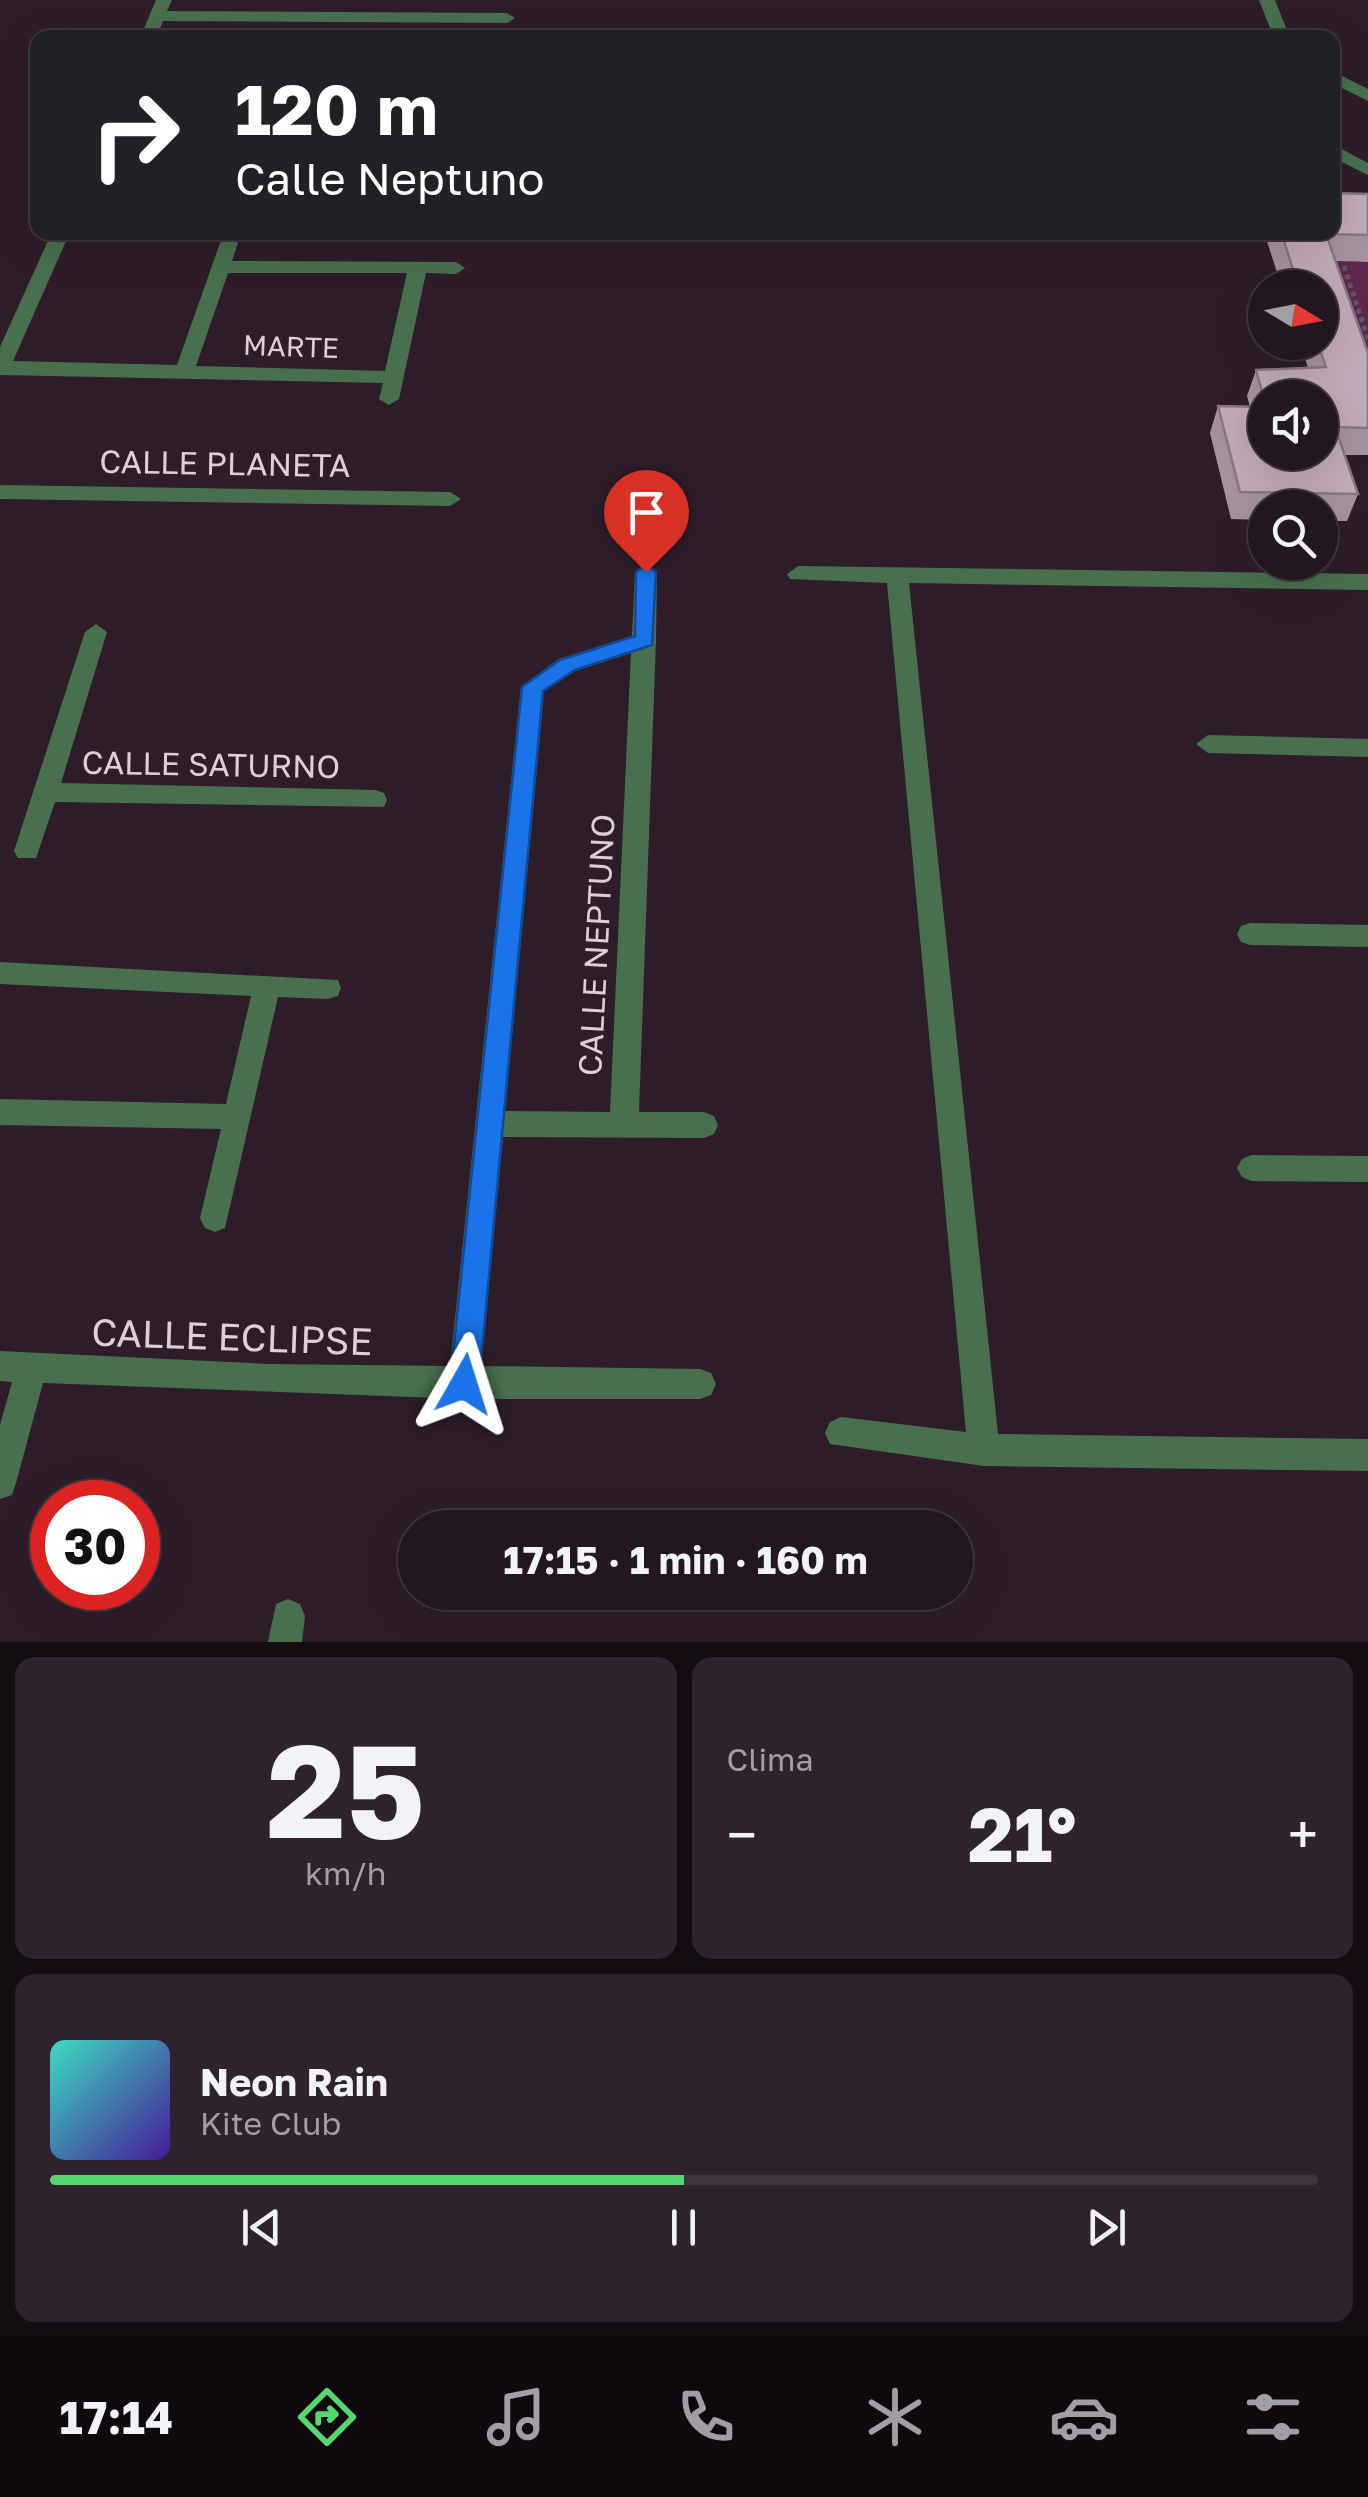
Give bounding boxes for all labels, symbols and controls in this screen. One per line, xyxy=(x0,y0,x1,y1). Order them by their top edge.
text: 120 m xyxy=(235,66,438,150)
icon: right xyxy=(70,70,200,200)
text: Calle Neptuno xyxy=(235,151,545,205)
north arrow xyxy=(1248,270,1338,360)
map controls xyxy=(1248,270,1338,580)
street label: MARTE xyxy=(242,328,340,364)
button: sound xyxy=(1248,380,1338,470)
street label: CALLE PLANETA xyxy=(99,442,351,484)
pin xyxy=(604,470,689,573)
icon: arrive xyxy=(619,485,674,540)
button: search xyxy=(1248,490,1338,580)
street label: CALLE SATURNO xyxy=(81,743,341,785)
street label: CALLE NEPTUNO xyxy=(570,813,622,1077)
street label: CALLE ECLIPSE xyxy=(91,1309,373,1363)
position arrow xyxy=(412,1332,516,1436)
speed limit sign: 30 xyxy=(30,1480,160,1610)
text: 17:15 · 1 min · 160 m xyxy=(503,1537,868,1582)
text: 25 xyxy=(266,1711,425,1867)
text: Clima xyxy=(727,1740,813,1778)
text: 21° xyxy=(968,1788,1077,1879)
text: − xyxy=(727,1801,757,1867)
text: + xyxy=(1288,1801,1318,1867)
text: km/h xyxy=(305,1854,386,1892)
text: Neon Rain xyxy=(200,2059,388,2104)
text: Kite Club xyxy=(200,2104,341,2142)
icon: previous xyxy=(234,2200,289,2255)
icon: pause xyxy=(656,2200,711,2255)
icon: next xyxy=(1079,2200,1134,2255)
icon: directions xyxy=(292,2382,362,2452)
icon: music xyxy=(481,2382,551,2452)
icon: phone xyxy=(671,2382,741,2452)
icon: climate xyxy=(860,2382,930,2452)
icon: car xyxy=(1049,2382,1119,2452)
icon: filters xyxy=(1238,2382,1308,2452)
text: 17:14 xyxy=(60,2390,173,2444)

